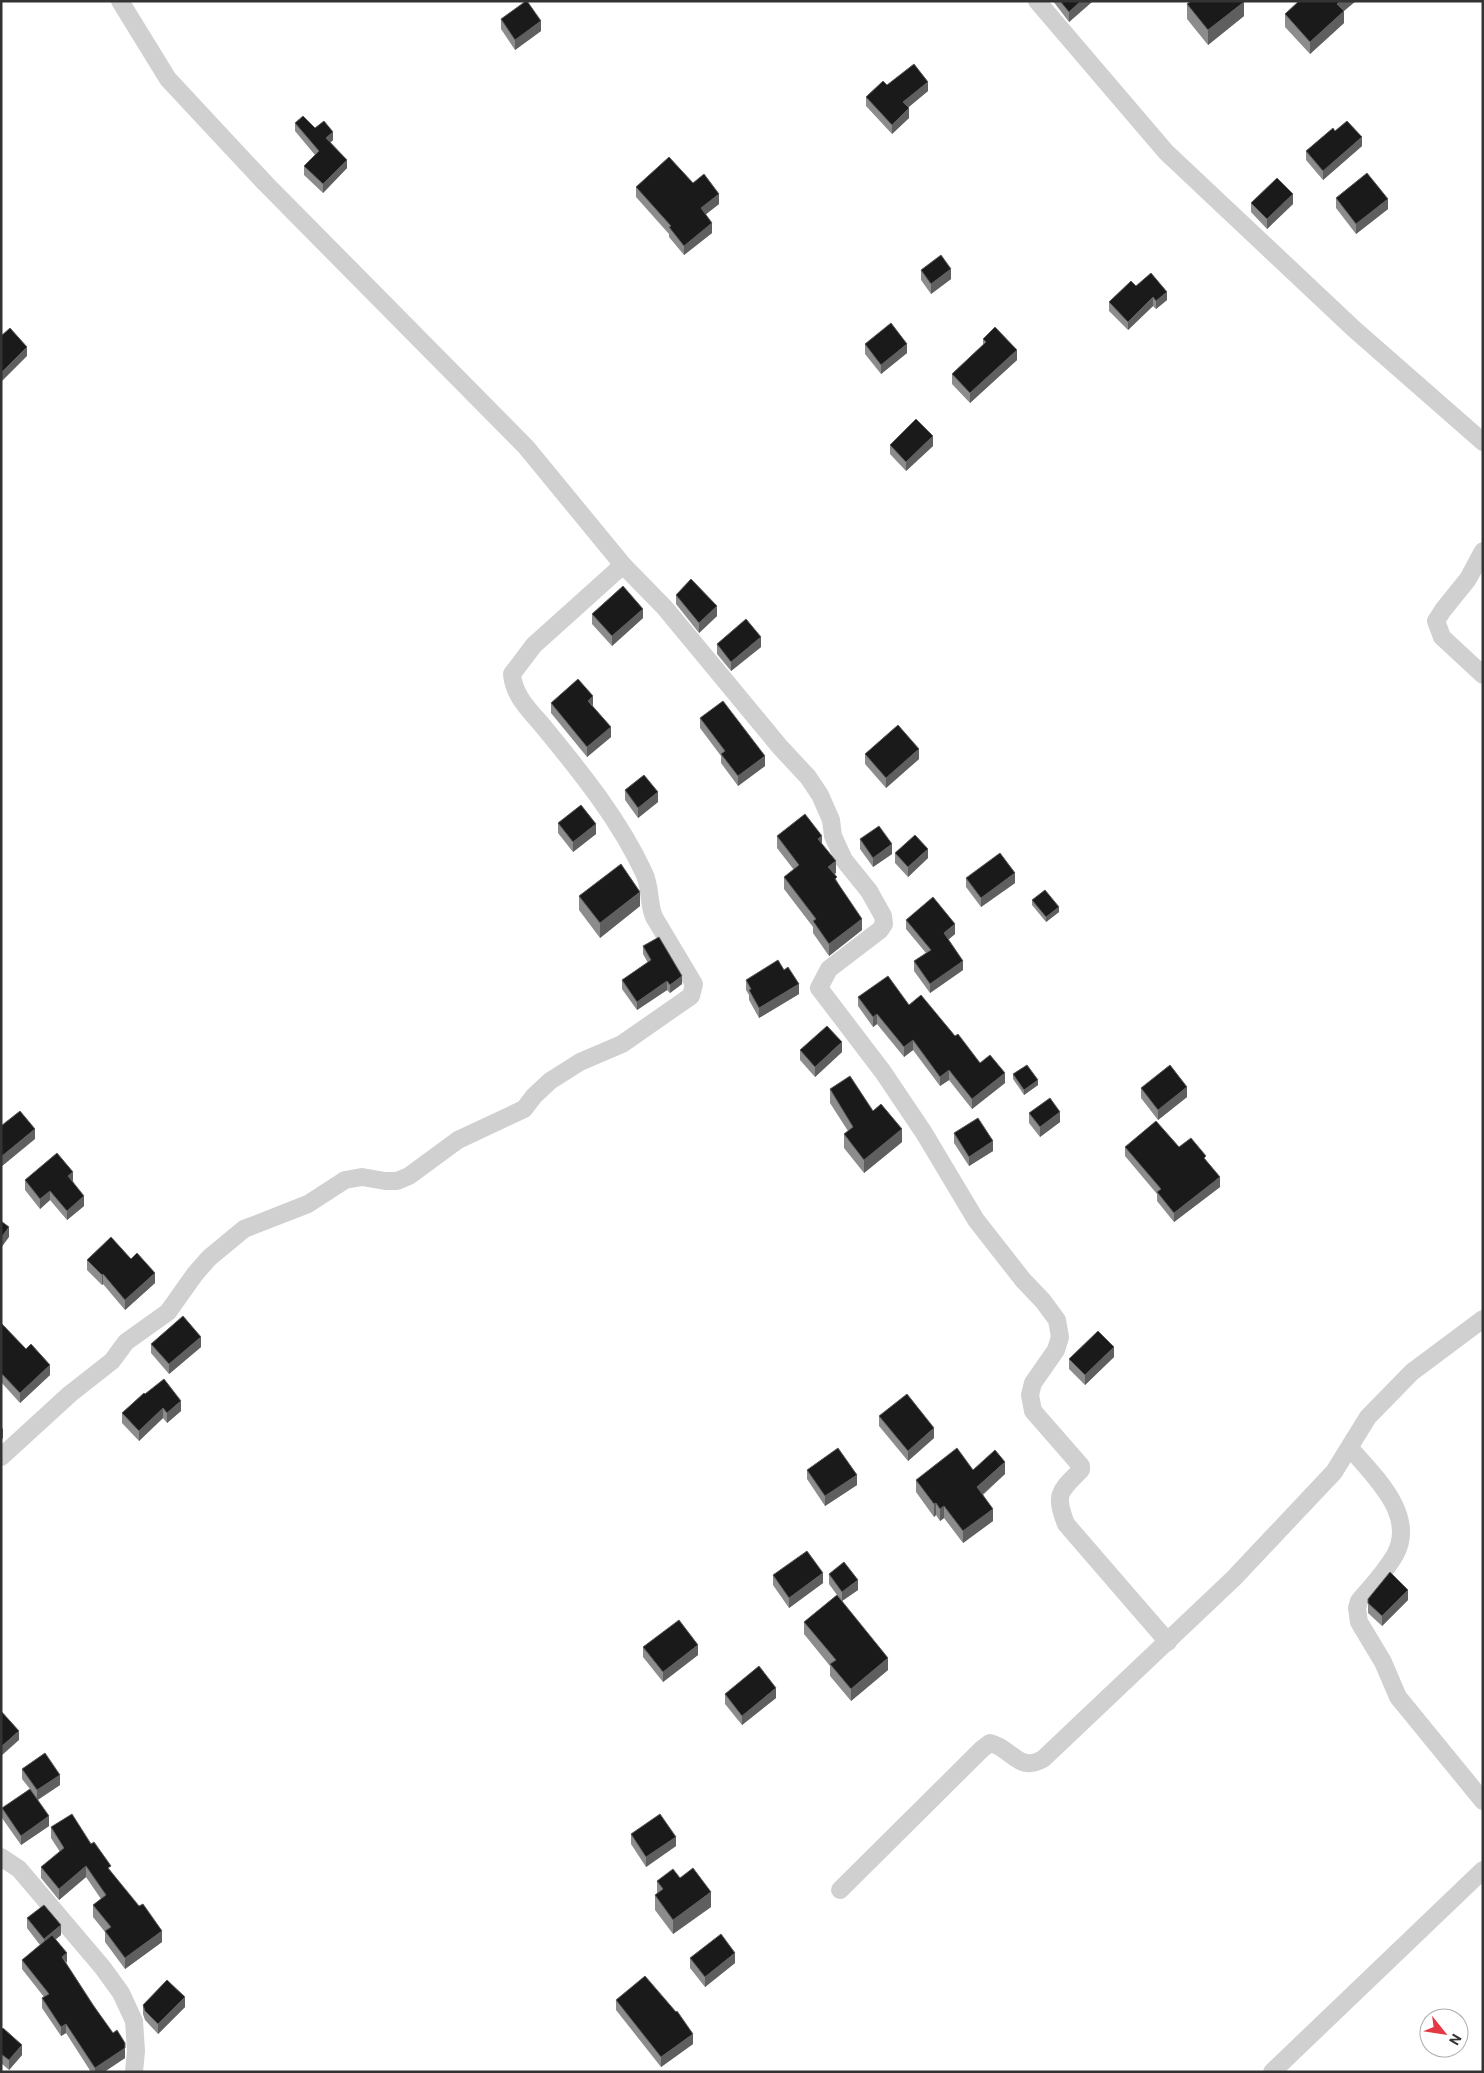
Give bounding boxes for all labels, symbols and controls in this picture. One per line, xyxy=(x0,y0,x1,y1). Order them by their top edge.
north arrow xyxy=(1419,2008,1469,2058)
text: N xyxy=(1446,2031,1465,2048)

